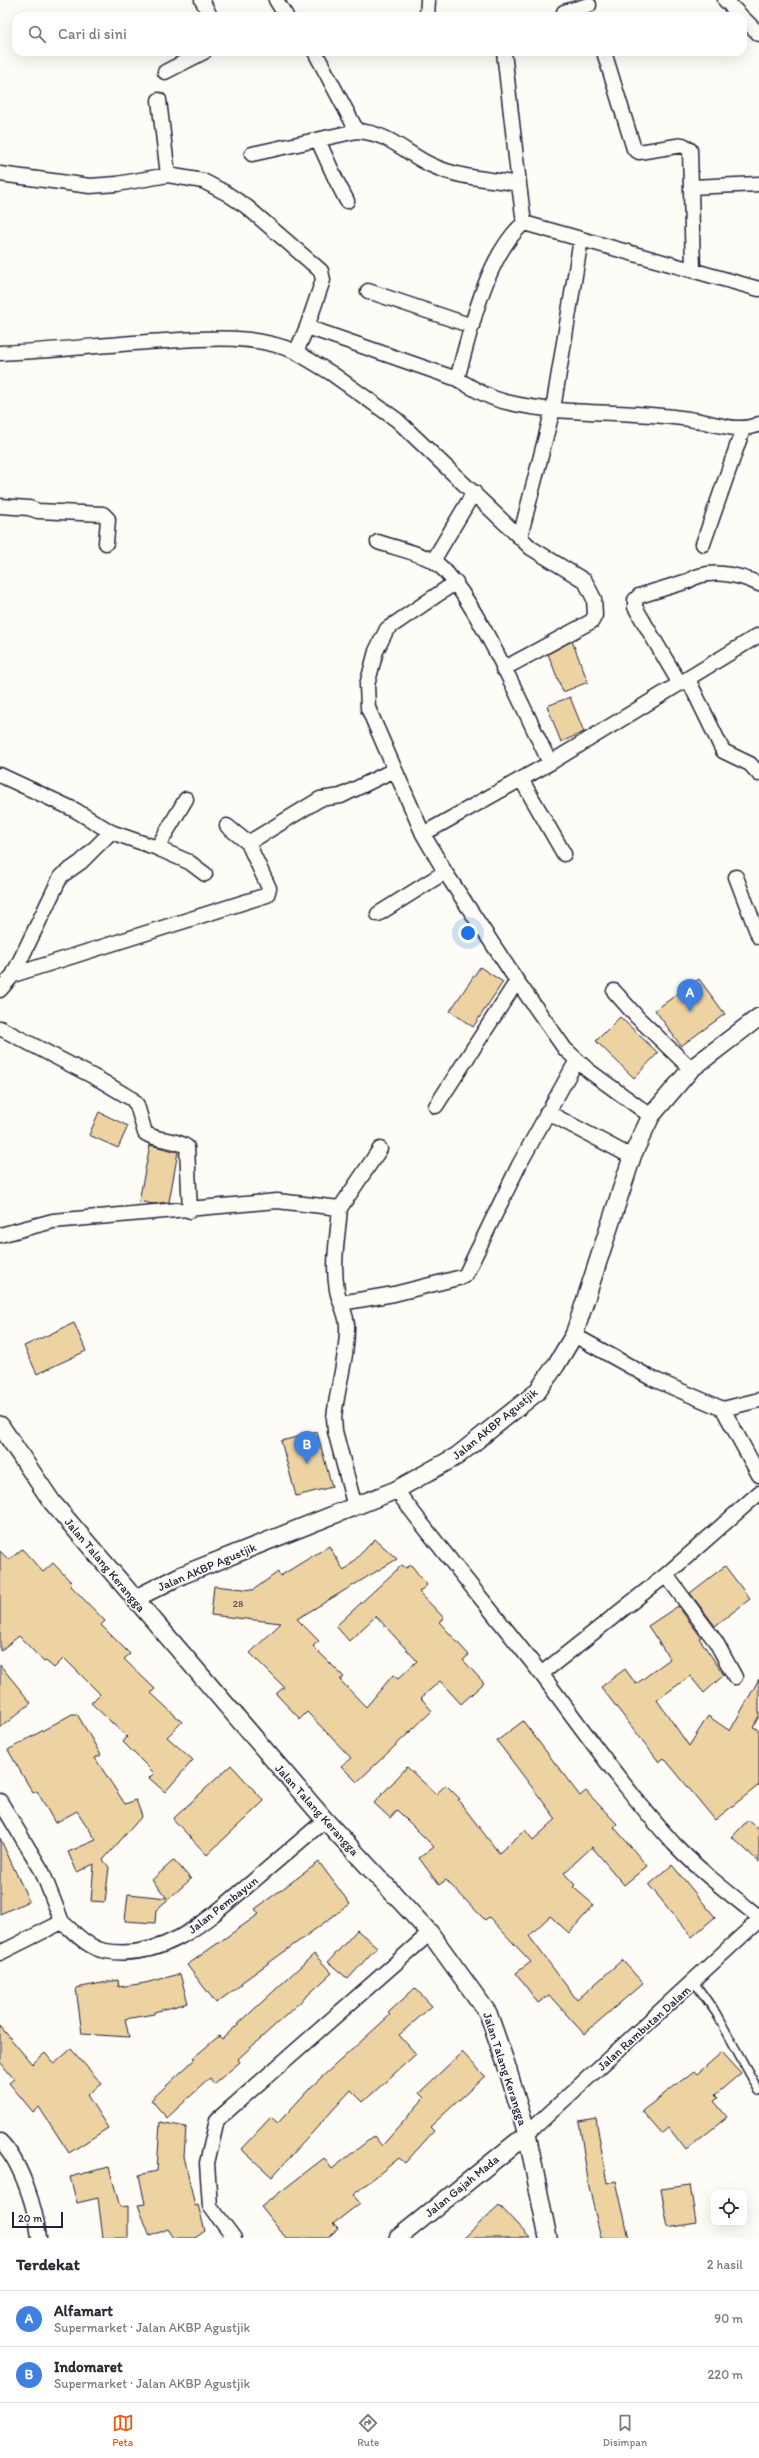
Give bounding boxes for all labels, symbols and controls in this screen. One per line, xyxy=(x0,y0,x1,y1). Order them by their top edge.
search box xyxy=(12,12,747,56)
icon: search xyxy=(26,23,48,45)
text: Cari di sini xyxy=(58,25,127,43)
your location xyxy=(458,923,478,943)
pin: A xyxy=(677,979,703,1012)
street label: Jalan AKBP Agustjik xyxy=(450,1385,540,1463)
pin: B xyxy=(294,1431,320,1464)
street label: Jalan Talang Kerangga xyxy=(62,1515,149,1615)
street label: Jalan AKBP Agustjik xyxy=(156,1540,258,1594)
house number: 28 xyxy=(233,1597,244,1610)
street label: Jalan Talang Kerangga xyxy=(272,1761,362,1859)
street label: Jalan Pembayun xyxy=(185,1873,261,1937)
street label: Jalan Rambutan Dalam xyxy=(595,1982,694,2073)
street label: Jalan Talang Kerangga xyxy=(480,2011,530,2128)
street label: Jalan Gajah Mada xyxy=(422,2151,502,2220)
map controls xyxy=(711,2190,747,2226)
button: locate xyxy=(711,2190,747,2226)
scale bar xyxy=(12,2210,63,2229)
text: 20 m xyxy=(18,2212,42,2225)
text: Terdekat xyxy=(16,2254,80,2274)
text: 2 hasil xyxy=(707,2257,743,2272)
text: Alfamart xyxy=(54,2302,113,2320)
text: A xyxy=(25,2311,33,2326)
text: 90 m xyxy=(714,2311,743,2326)
text: Supermarket · Jalan AKBP Agustjik xyxy=(54,2320,250,2335)
text: Indomaret xyxy=(54,2358,123,2376)
text: B xyxy=(25,2367,33,2382)
text: 220 m xyxy=(707,2367,743,2382)
text: Supermarket · Jalan AKBP Agustjik xyxy=(54,2376,250,2391)
tab: Peta xyxy=(112,2412,134,2449)
tab: Rute xyxy=(357,2412,379,2449)
tab: Disimpan xyxy=(603,2412,647,2449)

